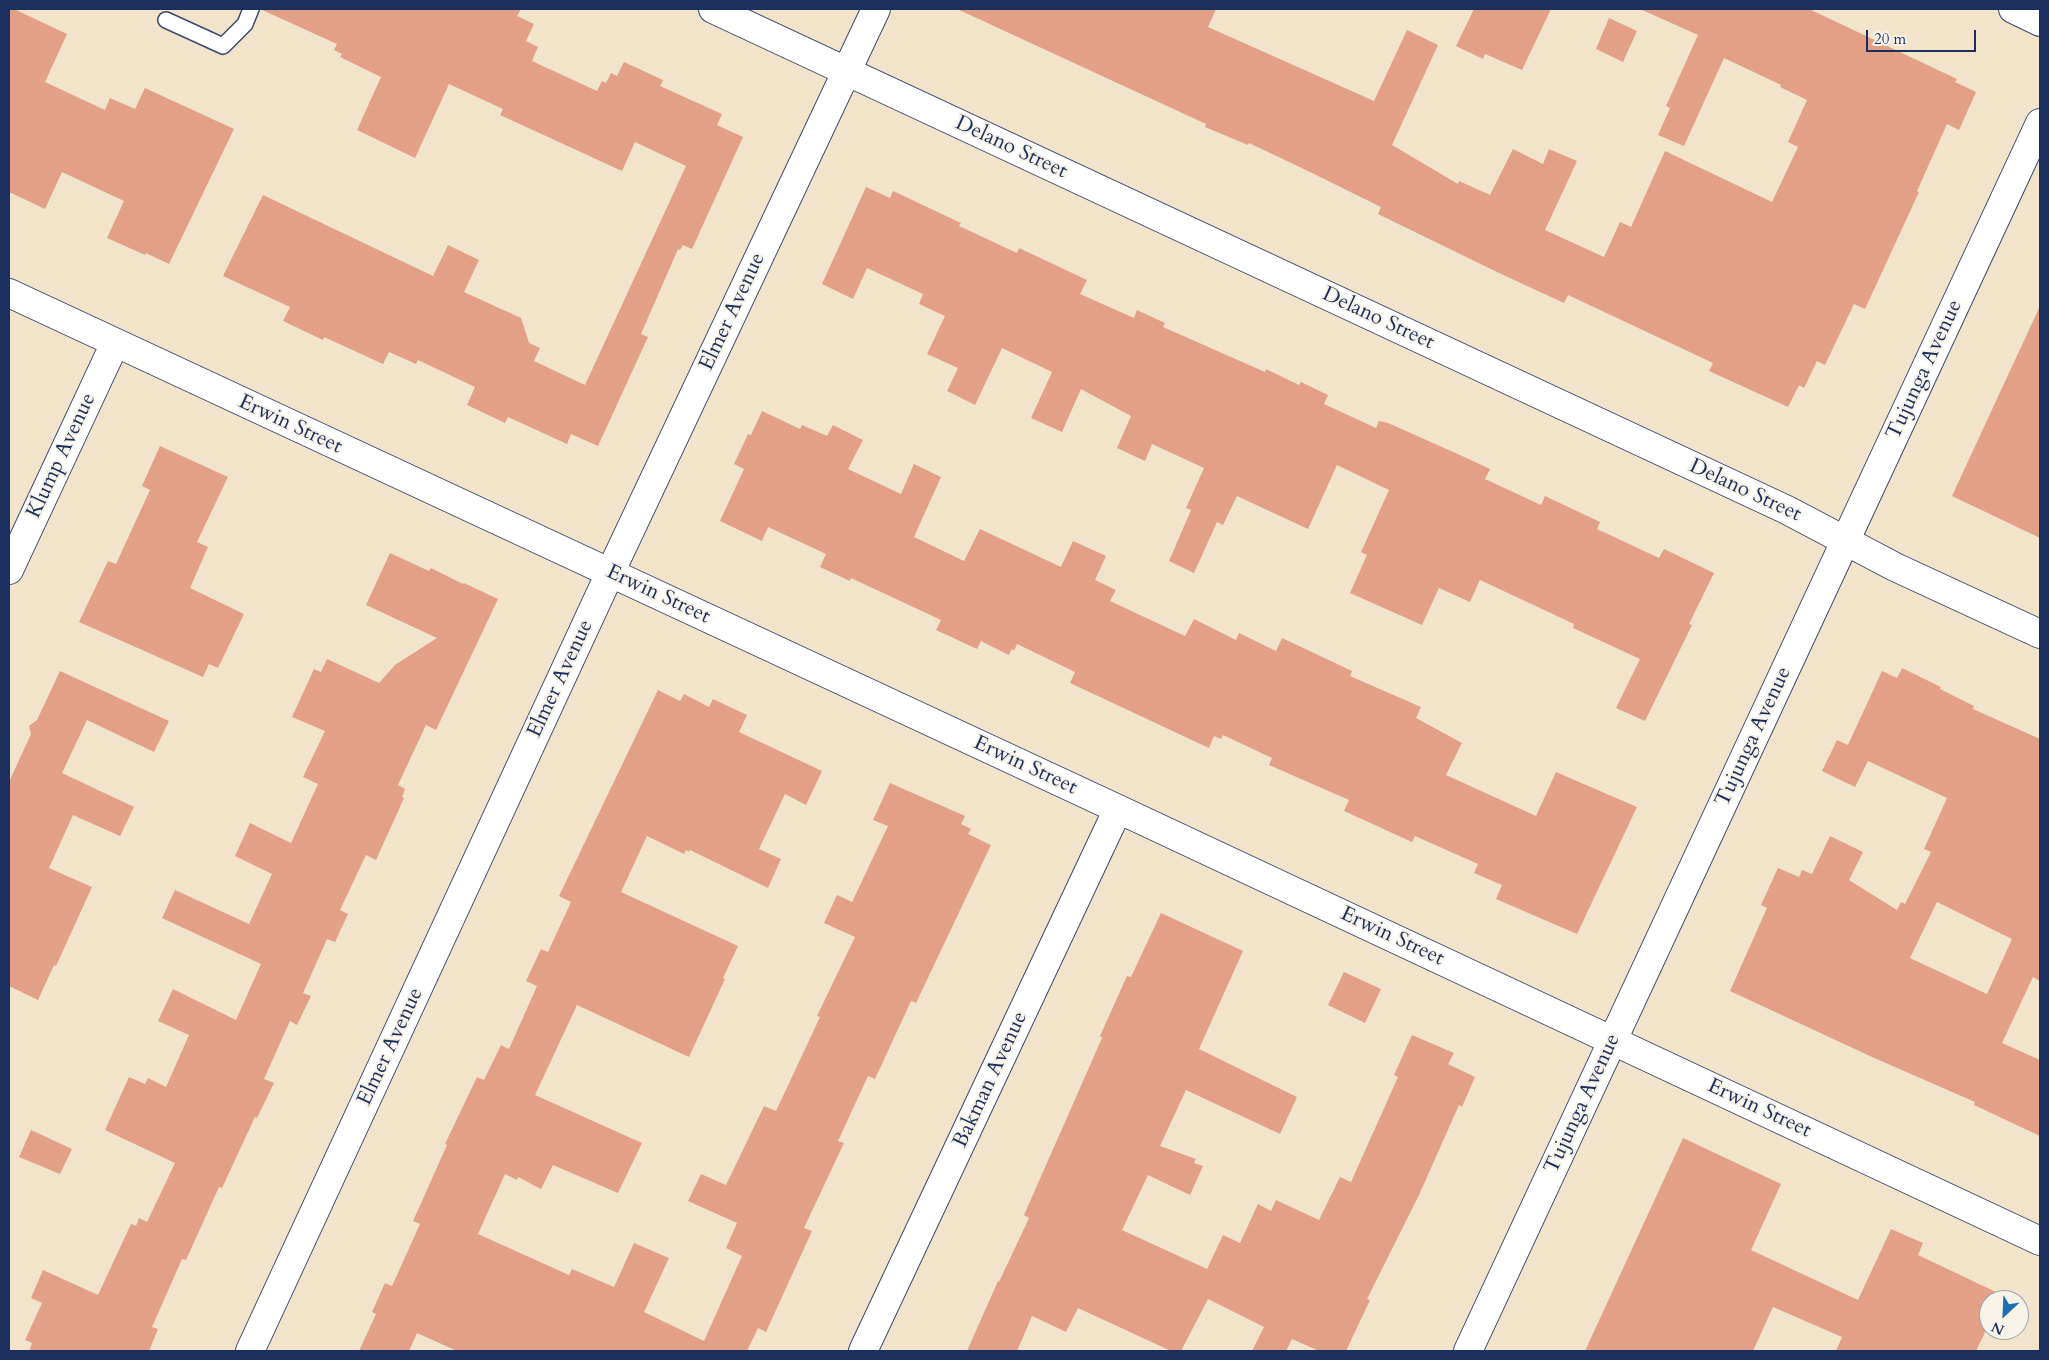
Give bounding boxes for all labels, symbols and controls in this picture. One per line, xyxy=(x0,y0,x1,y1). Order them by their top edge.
scale bar xyxy=(1869,20,1979,52)
text: 20 m xyxy=(1874,29,1906,49)
street label: Delano Street xyxy=(951,111,1071,185)
street label: Elmer Avenue xyxy=(695,249,771,375)
street label: Delano Street xyxy=(1318,282,1438,356)
street label: Tujunga Avenue xyxy=(1882,296,1968,444)
street label: Klump Avenue xyxy=(22,389,102,523)
street label: Erwin Street xyxy=(234,390,346,460)
street label: Delano Street xyxy=(1685,454,1805,528)
street label: Erwin Street xyxy=(602,560,714,630)
street label: Elmer Avenue xyxy=(523,616,599,742)
street label: Tujunga Avenue xyxy=(1711,663,1797,811)
street label: Erwin Street xyxy=(969,731,1081,801)
street label: Erwin Street xyxy=(1336,902,1448,972)
street label: Elmer Avenue xyxy=(353,984,429,1110)
street label: Bakman Avenue xyxy=(948,1008,1034,1152)
street label: Tujunga Avenue xyxy=(1540,1030,1626,1178)
street label: Erwin Street xyxy=(1703,1074,1815,1144)
north arrow xyxy=(1979,1290,2029,1340)
text: N xyxy=(1988,1317,2007,1339)

